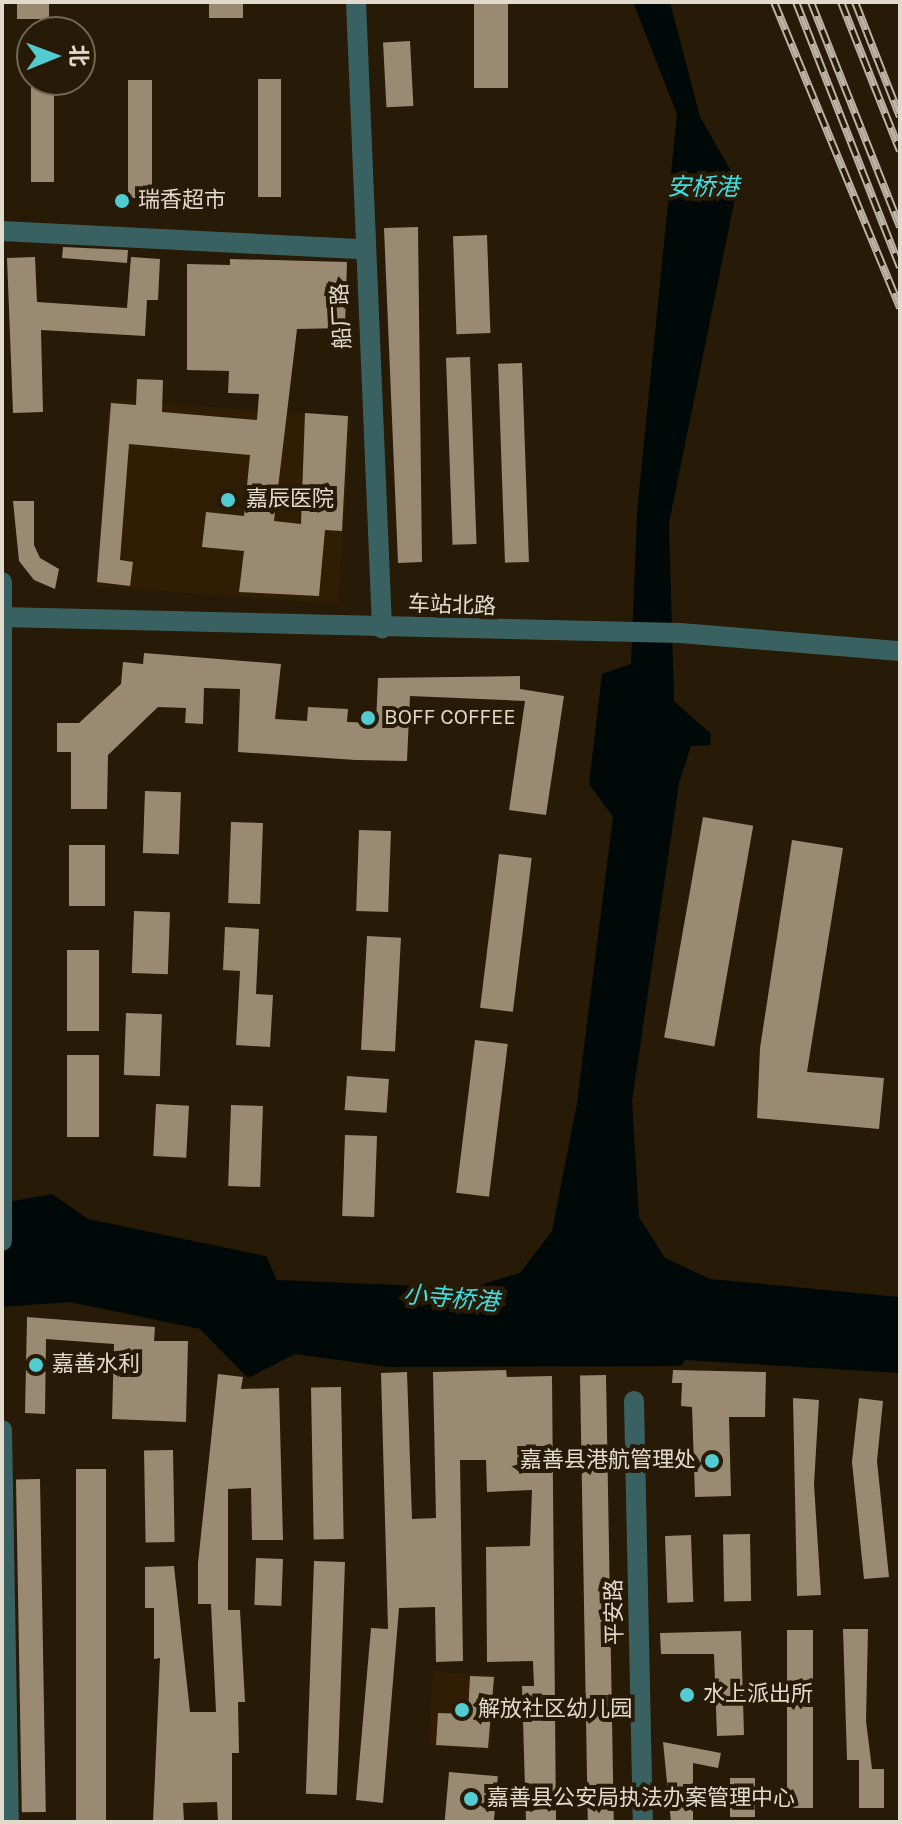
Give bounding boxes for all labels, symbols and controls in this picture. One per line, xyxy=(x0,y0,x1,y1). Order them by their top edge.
north arrow xyxy=(16,16,96,96)
text: 北 xyxy=(65,44,91,67)
water label: 安桥港 xyxy=(667,174,739,202)
place label: 瑞香超市 xyxy=(138,188,226,214)
marker: 瑞香超市 xyxy=(113,192,131,210)
street label: 船厂路 xyxy=(327,282,357,350)
place label: 嘉辰医院 xyxy=(246,487,334,513)
marker: 嘉辰医院 xyxy=(217,489,239,511)
street label: 车站北路 xyxy=(408,591,496,621)
place label: BOFF COFFEE xyxy=(384,705,516,731)
marker: BOFF COFFEE xyxy=(359,709,377,727)
water label: 小寺桥港 xyxy=(402,1280,500,1318)
place label: 嘉善水利 xyxy=(52,1352,140,1378)
marker: 嘉善水利 xyxy=(27,1356,45,1374)
place label: 嘉善县港航管理处 xyxy=(520,1448,696,1474)
marker: 嘉善县港航管理处 xyxy=(703,1452,721,1470)
street label: 平安路 xyxy=(601,1579,629,1645)
place label: 水上派出所 xyxy=(703,1682,813,1708)
marker: 水上派出所 xyxy=(678,1686,696,1704)
place label: 解放社区幼儿园 xyxy=(478,1697,632,1723)
marker: 解放社区幼儿园 xyxy=(453,1701,471,1719)
place label: 嘉善县公安局执法办案管理中心 xyxy=(487,1786,795,1812)
marker: 嘉善县公安局执法办案管理中心 xyxy=(462,1790,480,1808)

